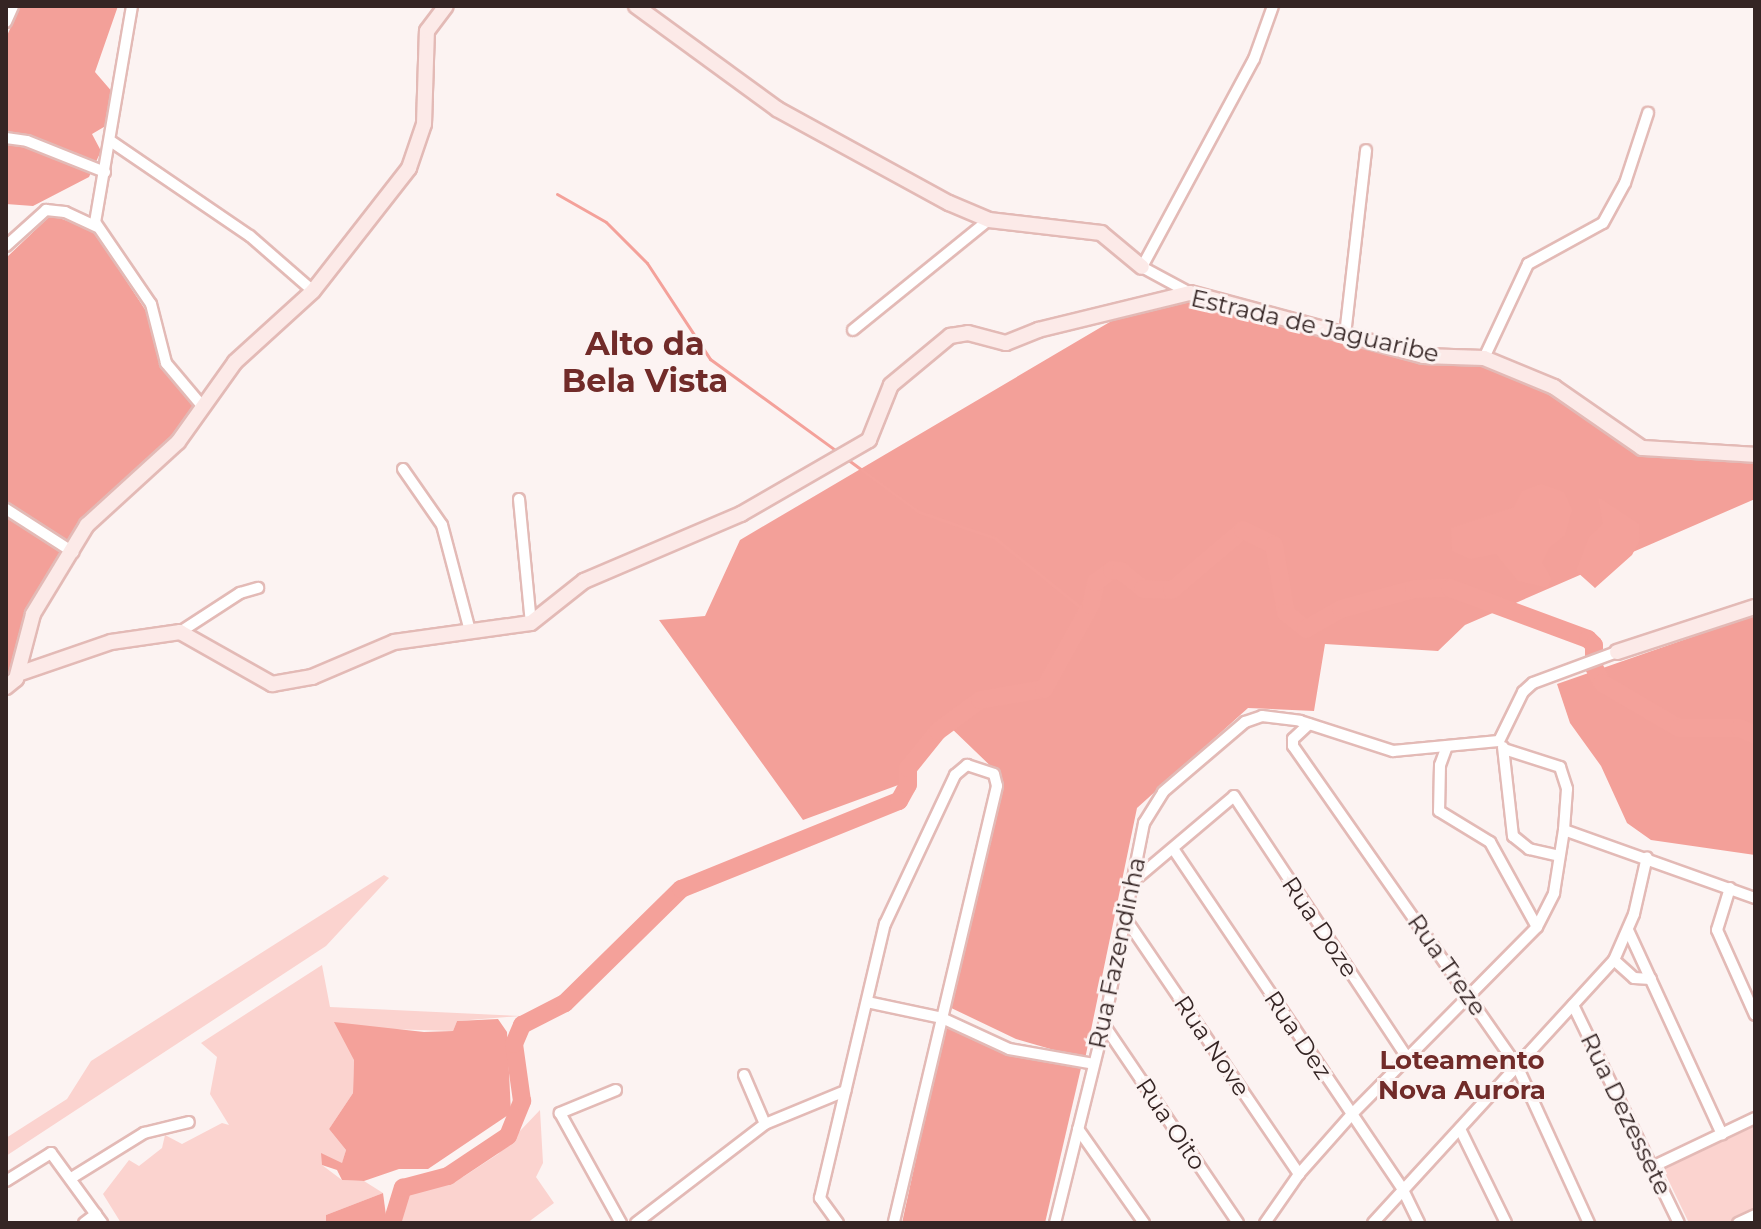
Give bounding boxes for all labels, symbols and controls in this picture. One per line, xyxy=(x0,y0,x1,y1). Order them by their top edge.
street label: Estrada de Jaguaribe xyxy=(1188,283,1442,369)
district label: Alto da Bela Vista xyxy=(562,326,728,401)
street label: Rua Fazendinha xyxy=(1083,855,1151,1051)
street label: Rua Doze xyxy=(1276,871,1364,983)
street label: Rua Treze xyxy=(1401,909,1493,1021)
street label: Rua Dez xyxy=(1258,985,1338,1085)
street label: Rua Nove xyxy=(1168,990,1256,1102)
street label: Rua Dezessete xyxy=(1574,1028,1678,1200)
district label: Loteamento Nova Aurora xyxy=(1378,1045,1546,1106)
street label: Rua Oito xyxy=(1130,1073,1212,1175)

